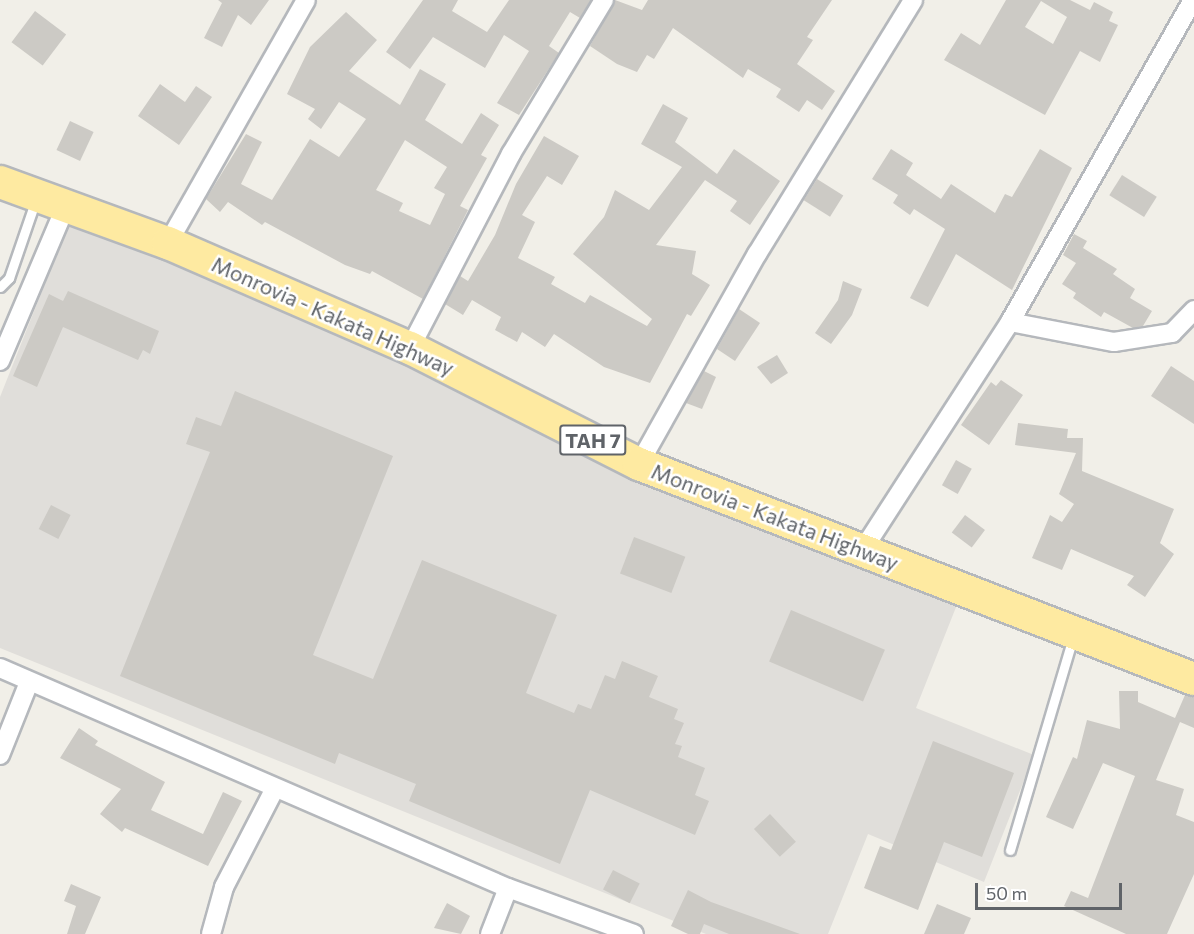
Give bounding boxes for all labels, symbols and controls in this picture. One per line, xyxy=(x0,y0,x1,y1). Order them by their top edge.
street label: Monrovia - Kakata Highway xyxy=(208,251,458,381)
road number: TAH 7 xyxy=(558,423,628,457)
street label: Monrovia - Kakata Highway xyxy=(648,458,902,576)
scale bar xyxy=(978,871,1125,909)
text: 50 m xyxy=(986,882,1027,904)

